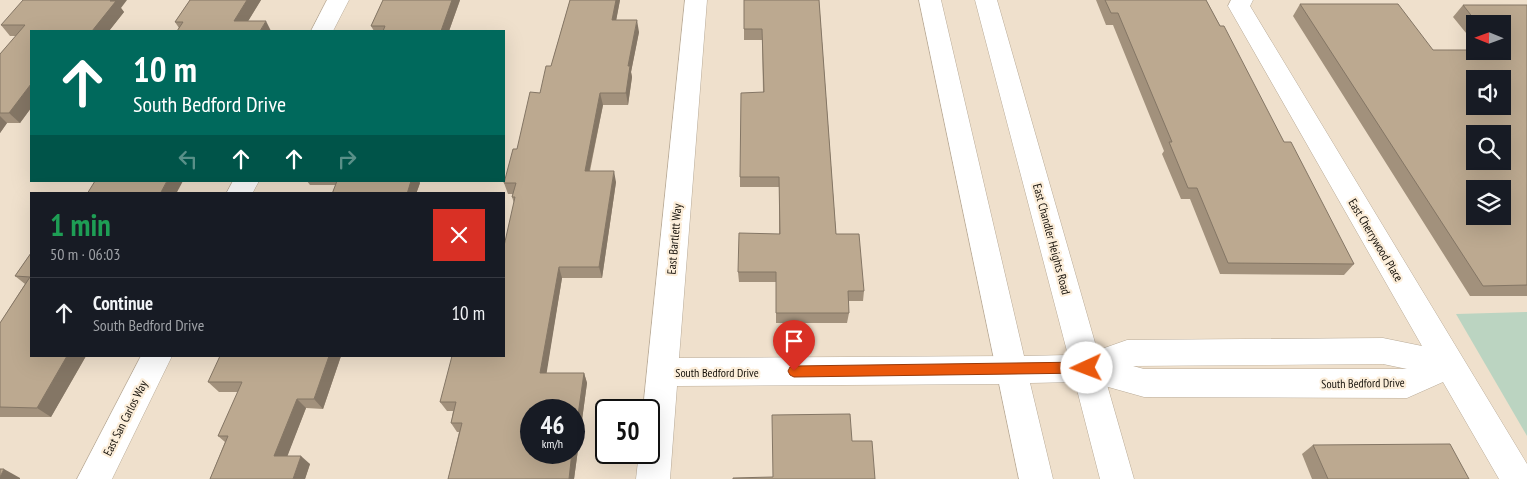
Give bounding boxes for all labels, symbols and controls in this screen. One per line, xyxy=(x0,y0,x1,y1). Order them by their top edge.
north arrow xyxy=(1466,15,1511,60)
map controls xyxy=(1466,15,1511,225)
text: 10 m xyxy=(133,46,197,92)
icon: ahead xyxy=(50,50,115,115)
button: sound xyxy=(1466,70,1511,115)
text: South Bedford Drive xyxy=(133,90,286,118)
button: search xyxy=(1466,125,1511,170)
icon: left xyxy=(174,145,202,173)
icon: ahead xyxy=(227,145,255,173)
icon: ahead xyxy=(280,145,308,173)
icon: right xyxy=(333,145,361,173)
button: layers xyxy=(1466,180,1511,225)
street label: East Chandler Heights Road xyxy=(1030,182,1074,296)
street label: East Cherrywood Place xyxy=(1345,196,1407,284)
street label: East Bartlett Way xyxy=(663,203,685,275)
text: 1 min xyxy=(50,205,111,244)
button: close xyxy=(433,209,485,261)
text: 50 m · 06:03 xyxy=(50,244,121,264)
text: Continue xyxy=(93,291,153,315)
icon: ahead xyxy=(50,299,78,327)
text: 10 m xyxy=(452,301,485,325)
text: South Bedford Drive xyxy=(93,315,204,335)
pin xyxy=(773,320,815,371)
icon: arrive xyxy=(780,327,808,355)
position arrow xyxy=(1060,341,1112,393)
street label: South Bedford Drive xyxy=(675,365,759,380)
street label: South Bedford Drive xyxy=(1321,375,1405,391)
street label: East San Carlos Way xyxy=(100,377,151,458)
speed limit sign: 50 xyxy=(595,399,660,464)
text: 46 xyxy=(541,409,564,441)
text: km/h xyxy=(542,436,563,451)

